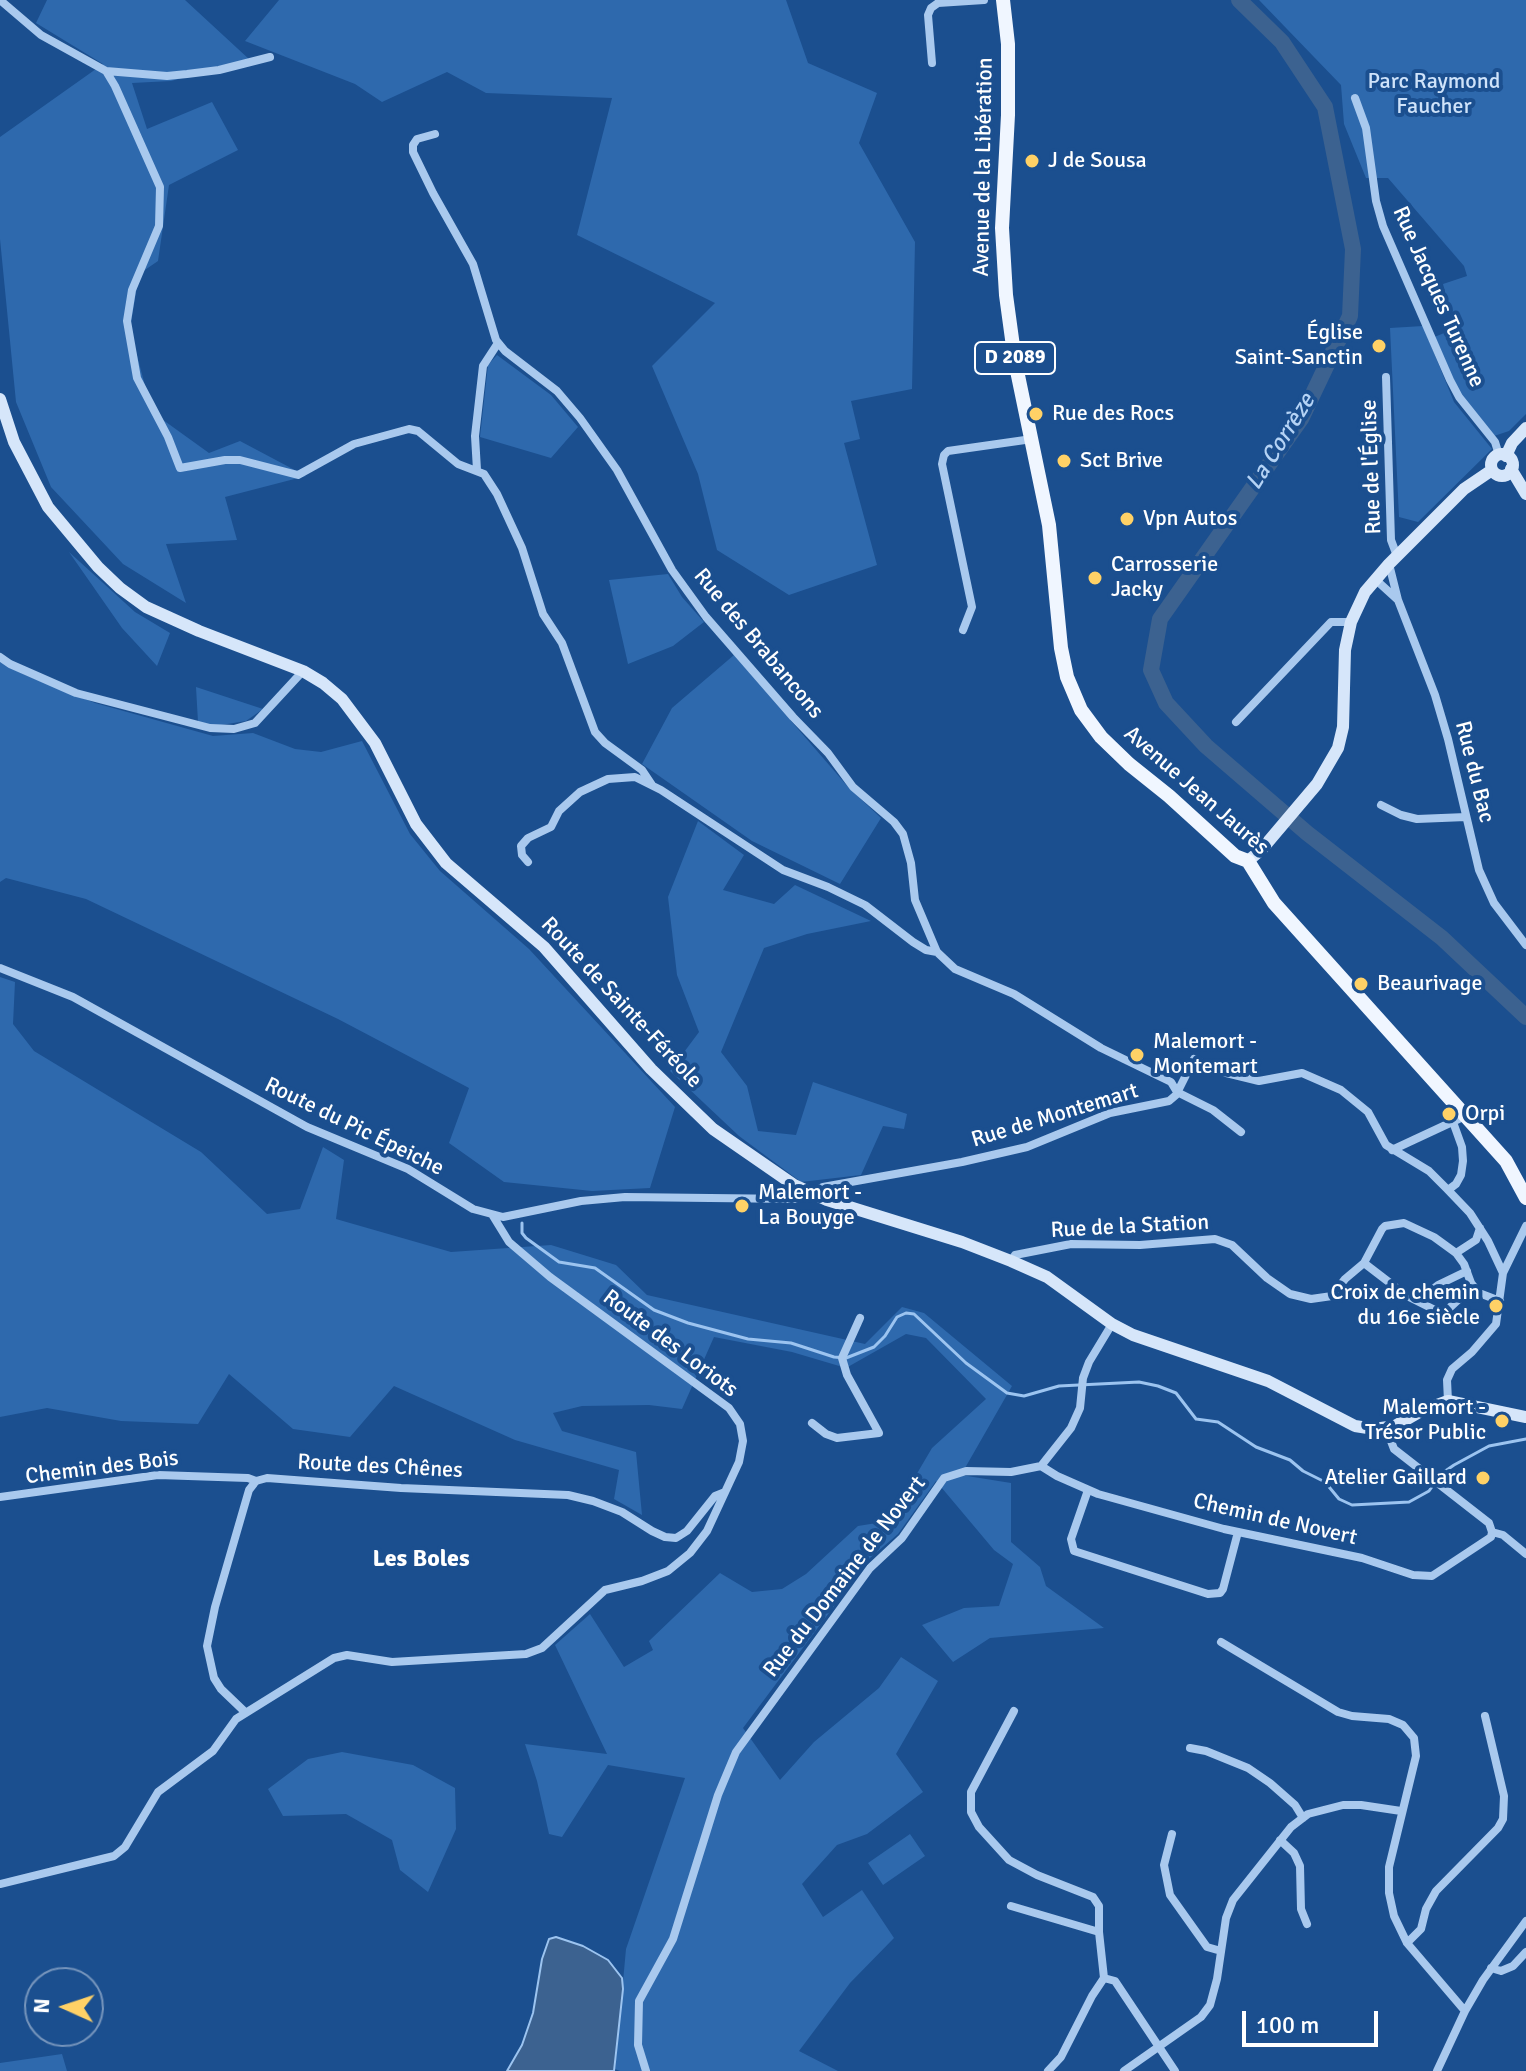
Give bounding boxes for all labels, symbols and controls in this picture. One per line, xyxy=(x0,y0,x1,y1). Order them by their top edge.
street label: Avenue de la Libération xyxy=(969,57,999,277)
park label: Parc Raymond Faucher xyxy=(1368,69,1500,120)
place label: J de Sousa xyxy=(1048,148,1147,174)
marker: J de Sousa xyxy=(1023,152,1041,170)
street label: Rue Jacques Turenne xyxy=(1386,203,1490,391)
place label: Église Saint-Sanctin xyxy=(1235,320,1363,372)
marker: Église Saint-Sanctin xyxy=(1370,337,1388,355)
road number: D 2089 xyxy=(975,342,1055,374)
water label: La Corrèze xyxy=(1240,389,1322,495)
street label: Rue de l'Église xyxy=(1356,399,1388,535)
place label: Rue des Rocs xyxy=(1052,401,1174,427)
marker: Rue des Rocs xyxy=(1027,405,1045,423)
place label: Sct Brive xyxy=(1080,448,1163,474)
marker: Sct Brive xyxy=(1055,452,1073,470)
place label: Vpn Autos xyxy=(1143,506,1237,532)
marker: Vpn Autos xyxy=(1118,510,1136,528)
place label: Carrosserie Jacky xyxy=(1111,552,1218,604)
street label: Rue des Brabancons xyxy=(688,564,828,724)
marker: Carrosserie Jacky xyxy=(1086,569,1104,587)
street label: Rue du Bac xyxy=(1449,718,1499,826)
street label: Avenue Jean Jaurès xyxy=(1118,721,1274,861)
street label: Route de Sainte-Féréole xyxy=(535,912,707,1094)
place label: Beaurivage xyxy=(1377,971,1482,997)
marker: Beaurivage xyxy=(1352,975,1370,993)
place label: Malemort - Montemart xyxy=(1153,1029,1258,1080)
marker: Malemort - Montemart xyxy=(1128,1046,1146,1064)
street label: Route du Pic Épeiche xyxy=(260,1072,448,1182)
street label: Rue de Montemart xyxy=(969,1078,1141,1154)
place label: Orpi xyxy=(1465,1101,1505,1127)
marker: Orpi xyxy=(1440,1105,1458,1123)
place label: Malemort - La Bouyge xyxy=(758,1180,862,1232)
marker: Malemort - La Bouyge xyxy=(733,1197,751,1215)
street label: Rue de la Station xyxy=(1050,1210,1210,1244)
place label: Croix de chemin du 16e siècle xyxy=(1330,1280,1480,1332)
street label: Route des Loriots xyxy=(597,1285,743,1403)
marker: Croix de chemin du 16e siècle xyxy=(1487,1297,1505,1315)
place label: Malemort - Trésor Public xyxy=(1365,1395,1486,1446)
marker: Malemort - Trésor Public xyxy=(1493,1412,1511,1430)
street label: Chemin des Bois xyxy=(24,1446,180,1490)
street label: Route des Chênes xyxy=(297,1449,463,1485)
place label: Atelier Gaillard xyxy=(1324,1465,1467,1491)
marker: Atelier Gaillard xyxy=(1474,1469,1492,1487)
street label: Rue du Domaine de Novert xyxy=(758,1471,932,1683)
street label: Chemin de Novert xyxy=(1191,1488,1359,1552)
district label: Les Boles xyxy=(372,1546,470,1574)
north arrow xyxy=(24,1967,104,2047)
scale bar xyxy=(1246,1995,1382,2045)
text: N xyxy=(28,1997,55,2014)
text: 100 m xyxy=(1256,2010,1319,2040)

